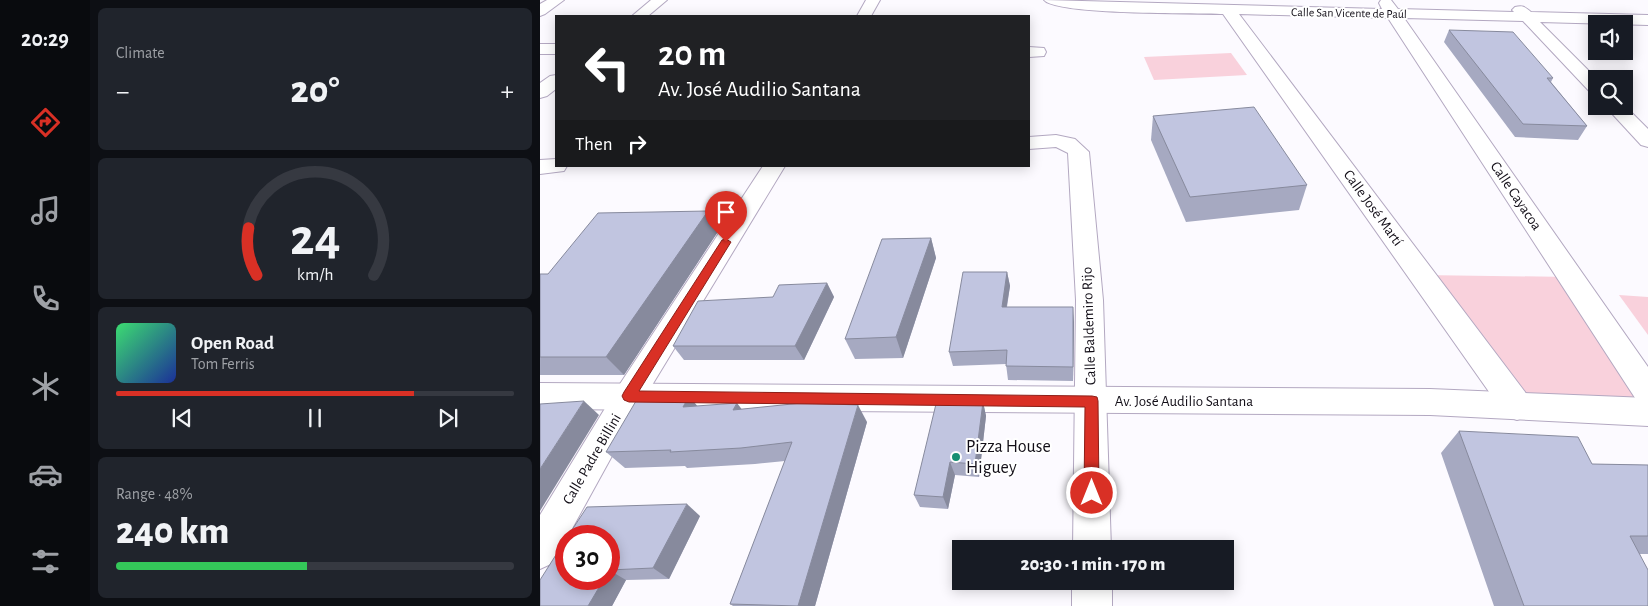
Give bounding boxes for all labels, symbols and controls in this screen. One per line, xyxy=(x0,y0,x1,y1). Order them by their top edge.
street label: Calle San Vicente de Paúl xyxy=(1291,6,1407,20)
map controls xyxy=(1588,15,1633,115)
button: sound xyxy=(1588,15,1633,60)
text: 20:29 xyxy=(21,28,69,50)
icon: left xyxy=(575,35,640,100)
text: 20 m xyxy=(658,37,726,72)
text: Climate xyxy=(116,45,165,61)
button: search xyxy=(1588,70,1633,115)
text: 20° xyxy=(291,72,339,110)
text: − xyxy=(116,78,129,106)
text: + xyxy=(501,78,514,106)
text: Av. José Audilio Santana xyxy=(658,78,861,100)
icon: directions xyxy=(28,105,63,140)
icon: right xyxy=(623,130,651,158)
text: Then xyxy=(575,135,613,154)
street label: Calle Cayacoa xyxy=(1488,159,1544,233)
street label: Calle José Martí xyxy=(1341,167,1406,249)
pin xyxy=(705,191,747,242)
icon: music xyxy=(28,193,63,228)
icon: arrive xyxy=(712,198,740,226)
text: 24 xyxy=(290,212,340,264)
text: km/h xyxy=(297,266,333,284)
street label: Calle Baldemiro Rijo xyxy=(1079,267,1099,385)
icon: phone xyxy=(28,281,63,316)
text: Open Road xyxy=(191,334,274,353)
text: Tom Ferris xyxy=(191,356,255,372)
icon: climate xyxy=(28,369,63,404)
street label: Av. José Audilio Santana xyxy=(1115,394,1253,409)
icon: previous xyxy=(168,404,196,432)
icon: pause xyxy=(301,404,329,432)
icon: next xyxy=(434,404,462,432)
street label: Calle Padre Billini xyxy=(560,411,624,507)
place label: Pizza House Higuey xyxy=(966,438,1051,477)
marker: Pizza House Higuey xyxy=(950,451,962,463)
icon: car xyxy=(28,457,63,492)
position arrow xyxy=(1065,466,1117,518)
text: Range · 48% xyxy=(116,486,193,502)
text: 240 km xyxy=(116,513,229,551)
speed limit sign: 30 xyxy=(555,525,620,590)
icon: filters xyxy=(28,544,63,579)
text: 20:30 · 1 min · 170 m xyxy=(1021,555,1165,574)

